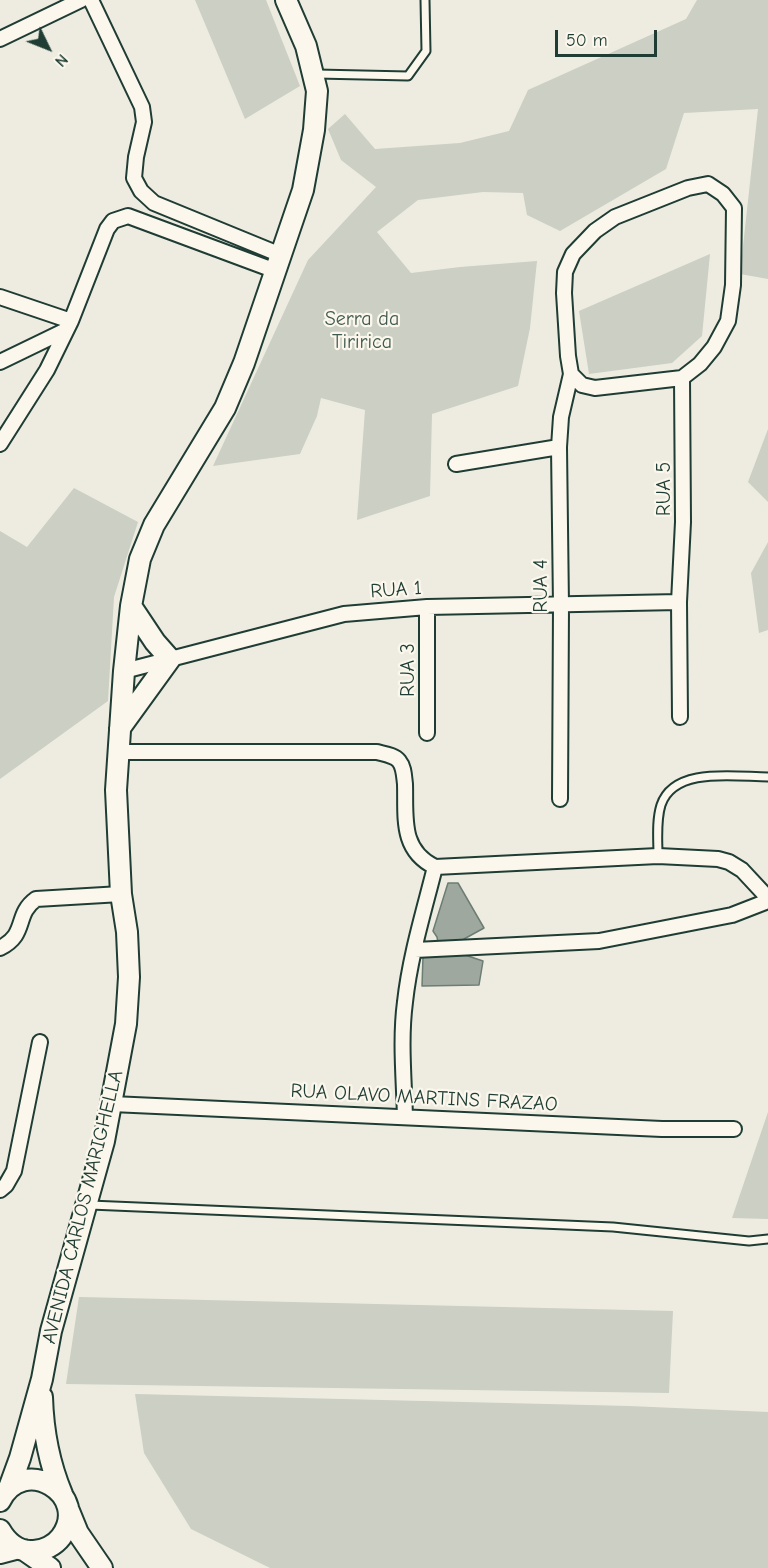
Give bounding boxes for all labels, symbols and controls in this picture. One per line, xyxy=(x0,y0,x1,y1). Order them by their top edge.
north arrow xyxy=(18,18,78,78)
scale bar xyxy=(558,18,660,56)
text: 50 m xyxy=(566,30,608,51)
text: N xyxy=(51,50,71,70)
park label: Serra da Tiririca xyxy=(325,307,399,354)
street label: RUA 5 xyxy=(652,462,676,516)
street label: RUA 4 xyxy=(529,559,553,613)
street label: RUA 1 xyxy=(369,576,423,604)
street label: RUA 3 xyxy=(396,643,420,697)
street label: AVENIDA CARLOS MARIGHELLA xyxy=(37,1068,129,1346)
street label: RUA OLAVO MARTINS FRAZAO xyxy=(290,1079,558,1117)

